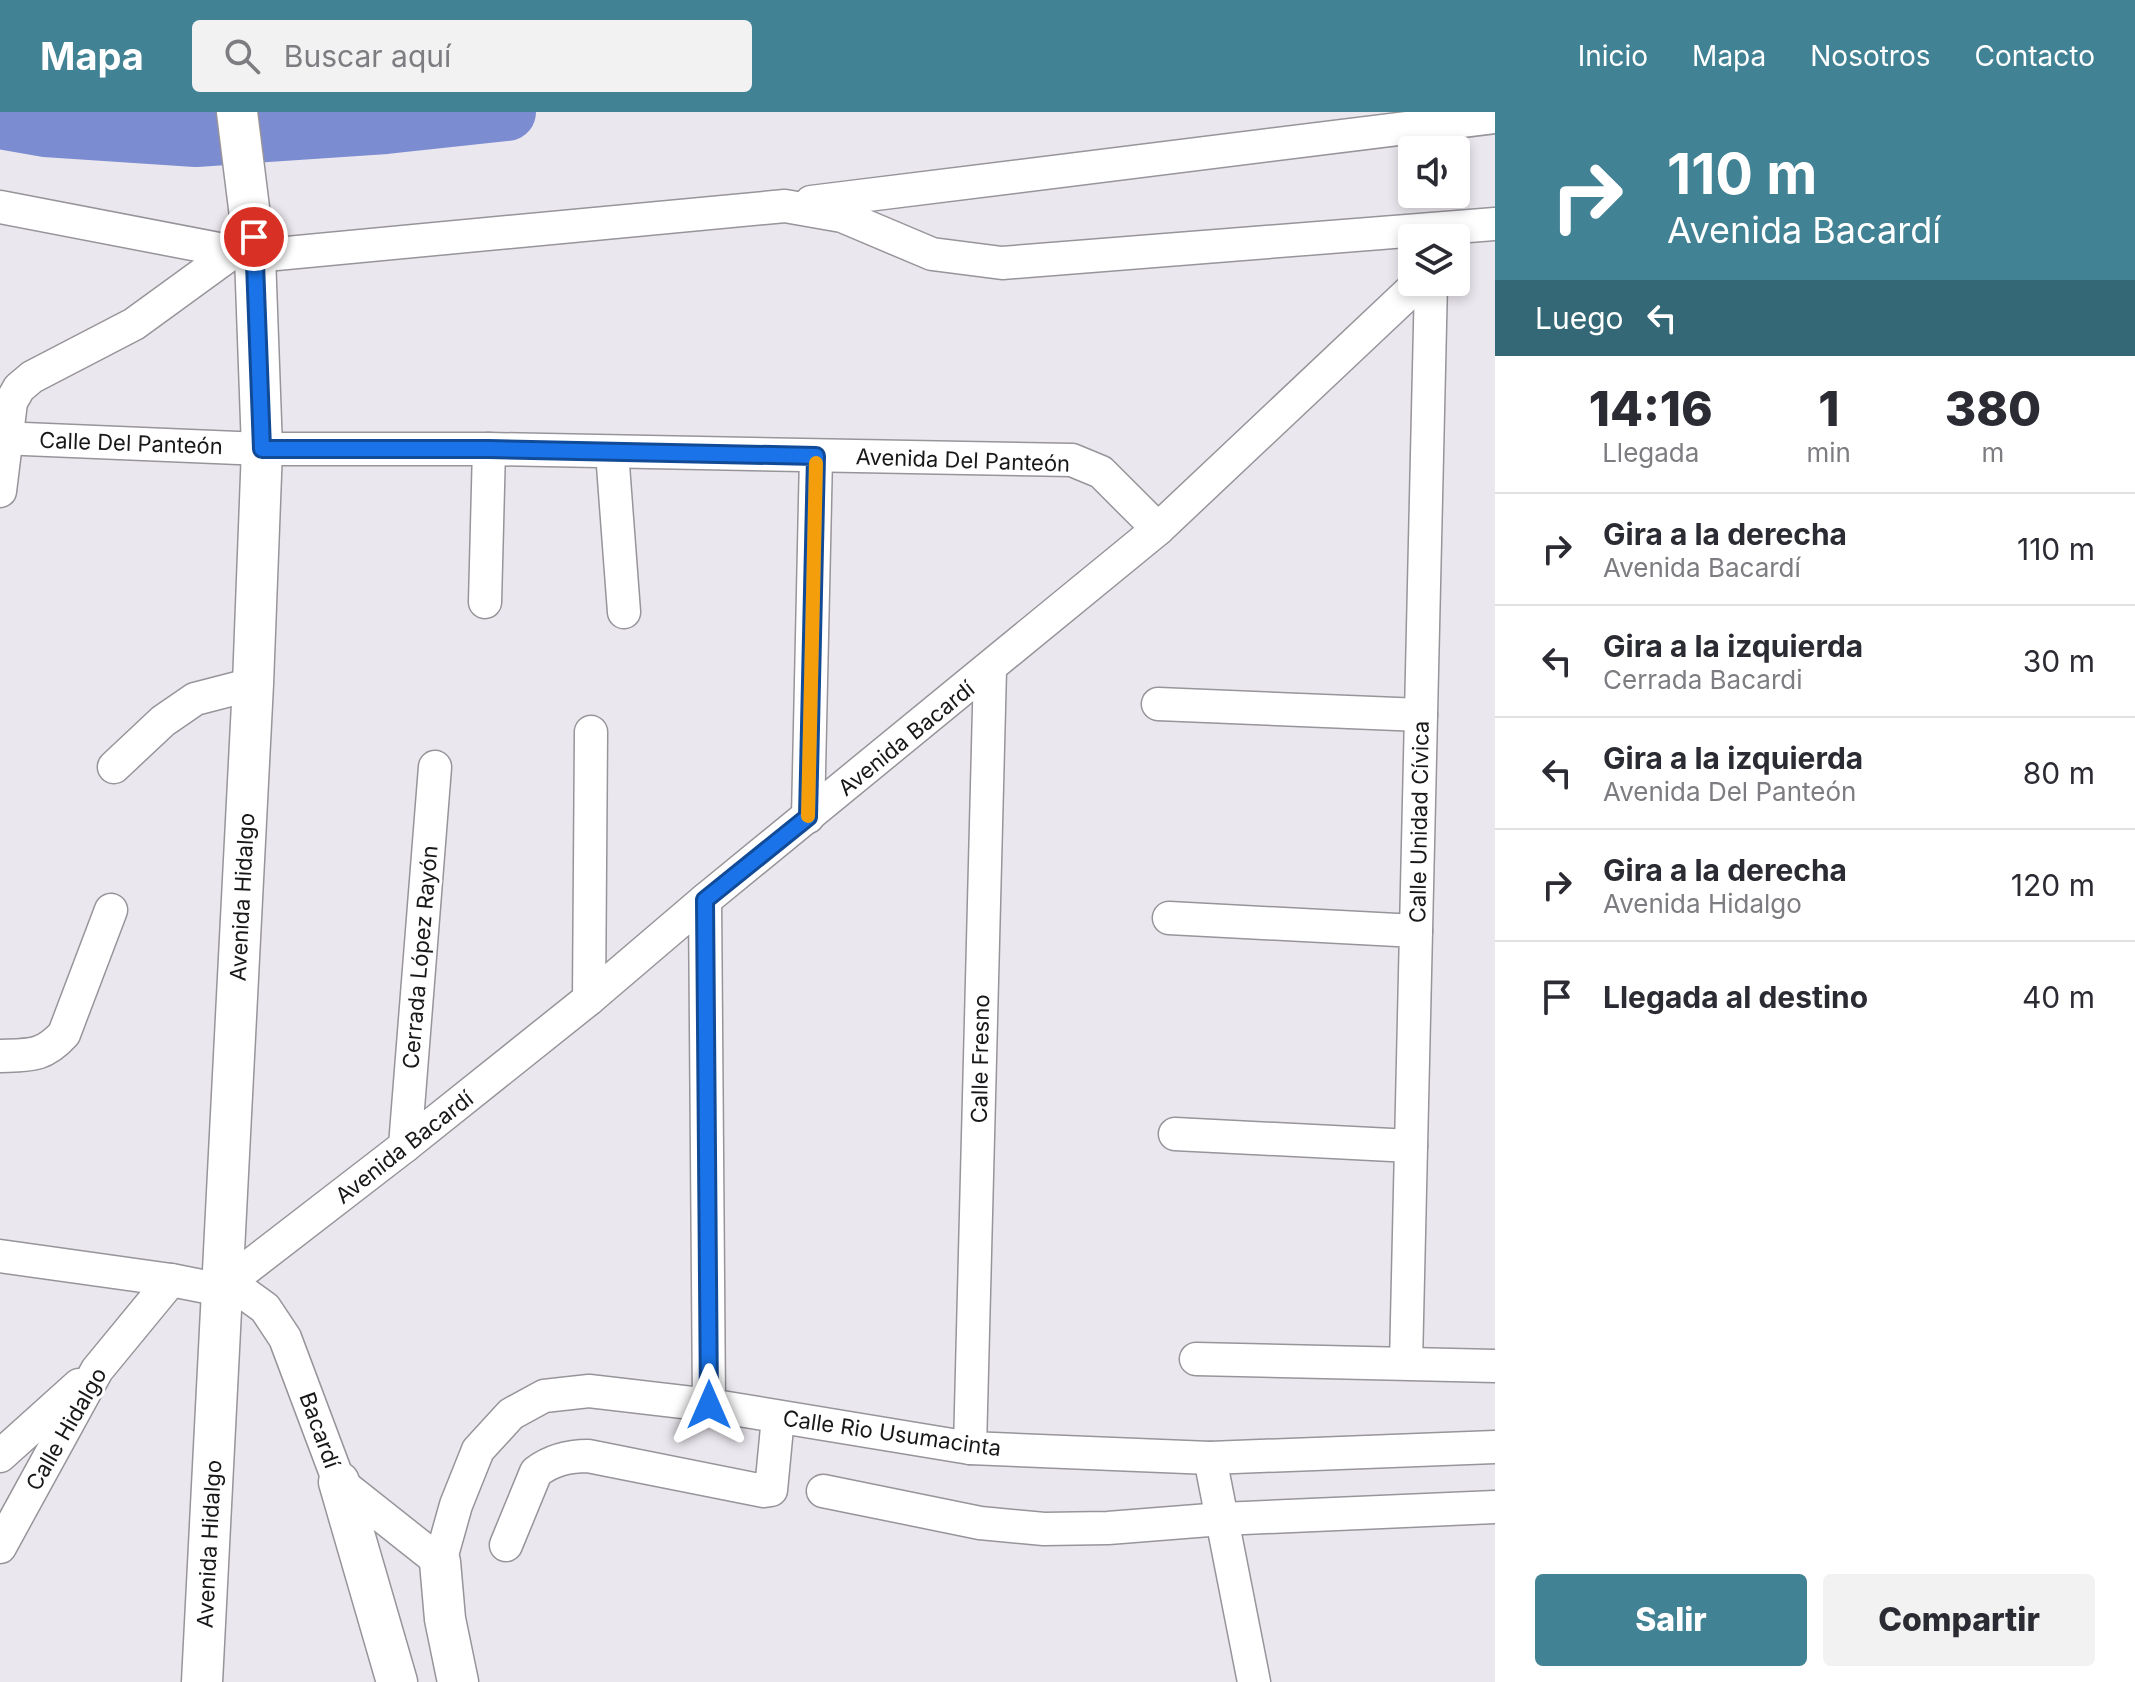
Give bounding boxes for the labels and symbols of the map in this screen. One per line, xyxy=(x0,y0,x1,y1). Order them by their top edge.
pin xyxy=(220,203,288,271)
street label: Calle Del Panteón xyxy=(39,427,223,459)
street label: Avenida Del Panteón xyxy=(855,443,1071,477)
street label: Avenida Bacardí xyxy=(833,675,980,801)
street label: Calle Unidad Cívica xyxy=(1404,721,1434,923)
street label: Avenida Hidalgo xyxy=(225,812,259,982)
street label: Cerrada López Rayón xyxy=(397,844,443,1070)
street label: Calle Fresno xyxy=(966,994,994,1124)
street label: Avenida Bacardí xyxy=(330,1085,478,1209)
street label: Calle Hidalgo xyxy=(20,1363,112,1495)
position arrow xyxy=(667,1363,751,1447)
street label: Bacardí xyxy=(294,1389,346,1472)
street label: Calle Rio Usumacinta xyxy=(781,1405,1003,1461)
street label: Avenida Hidalgo xyxy=(192,1459,226,1629)

